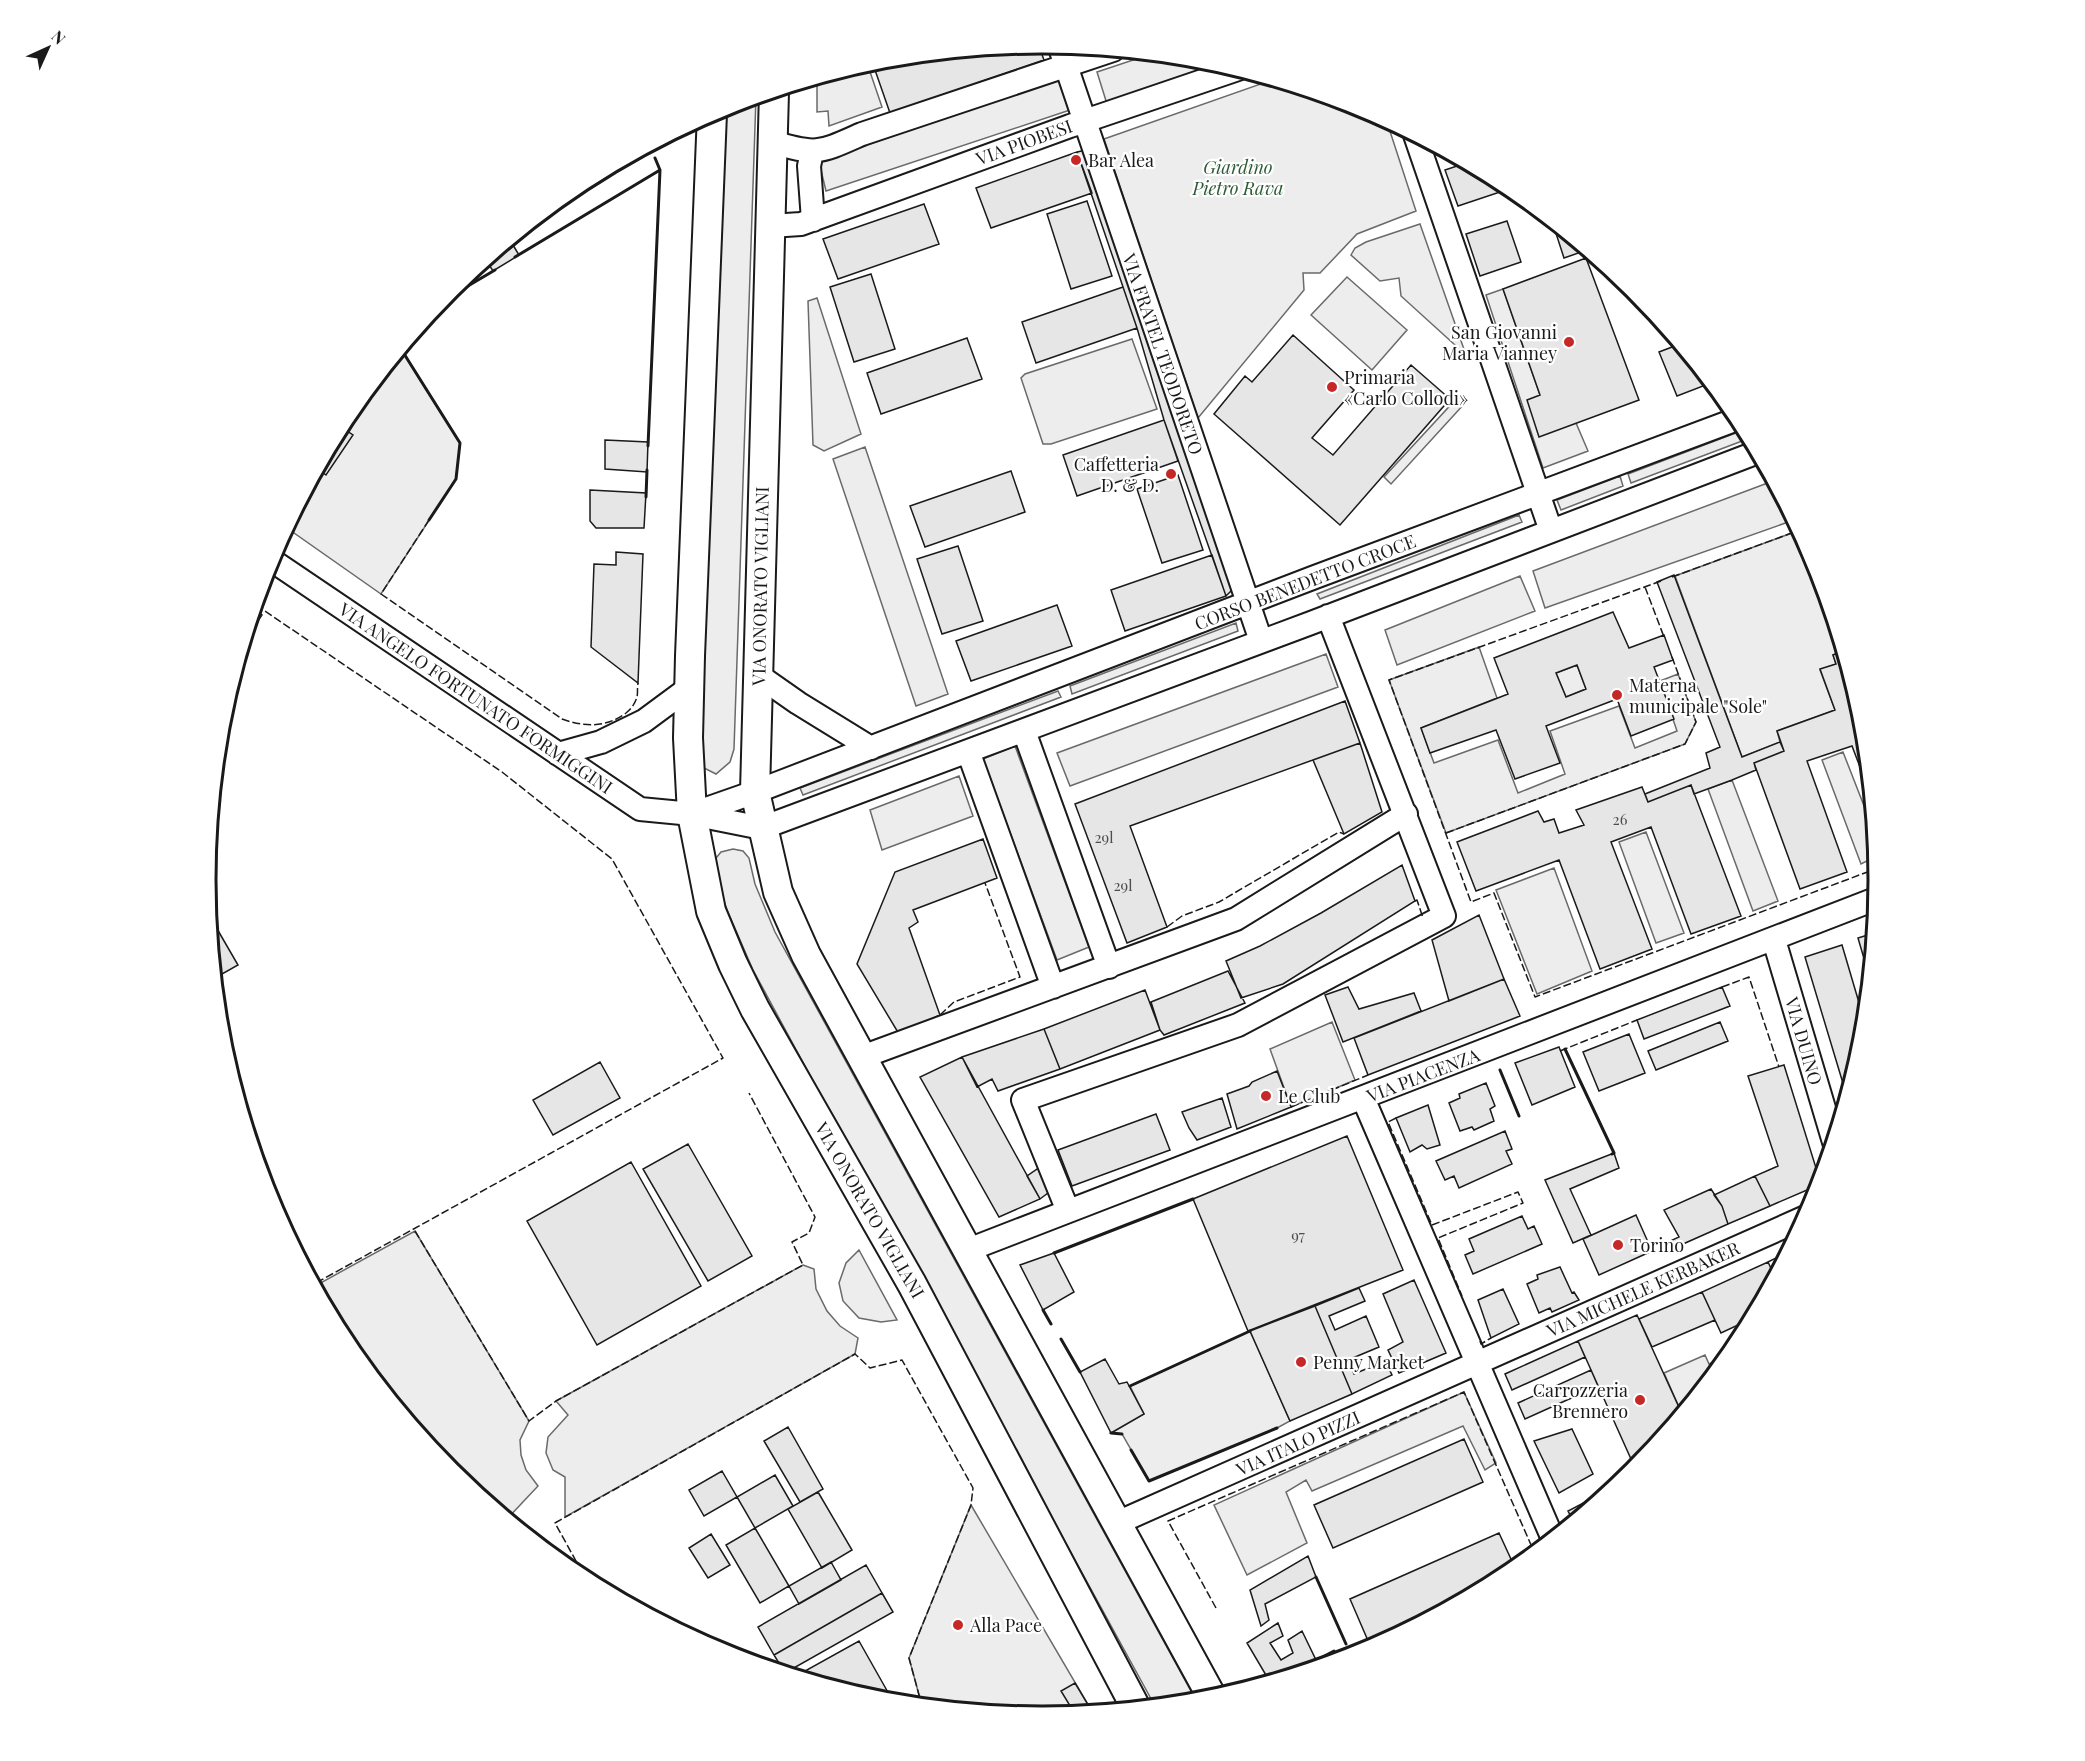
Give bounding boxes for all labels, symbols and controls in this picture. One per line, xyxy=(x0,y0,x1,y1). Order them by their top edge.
north arrow xyxy=(18,18,78,78)
text: N xyxy=(47,26,71,49)
street label: VIA PIOBESI xyxy=(972,113,1075,171)
place label: Bar Alea xyxy=(1088,148,1154,172)
marker: Bar Alea xyxy=(1069,153,1083,167)
park label: Giardino Pietro Rava xyxy=(1192,155,1283,200)
street label: VIA FRATEL TEODORETO xyxy=(1117,249,1209,458)
place label: San Giovanni Maria Vianney xyxy=(1442,320,1557,365)
marker: San Giovanni Maria Vianney xyxy=(1562,335,1576,349)
place label: Primaria «Carlo Collodi» xyxy=(1344,365,1468,410)
marker: Primaria «Carlo Collodi» xyxy=(1325,380,1339,394)
place label: Caffetteria D. & D. xyxy=(1074,452,1159,497)
marker: Caffetteria D. & D. xyxy=(1164,467,1178,481)
street label: VIA ONORATO VIGLIANI xyxy=(746,486,774,687)
street label: CORSO BENEDETTO CROCE xyxy=(1191,529,1419,635)
street label: VIA ANGELO FORTUNATO FORMIGGINI xyxy=(334,597,618,799)
place label: Materna municipale "Sole" xyxy=(1629,673,1767,718)
marker: Materna municipale "Sole" xyxy=(1610,688,1624,702)
house number: 26 xyxy=(1613,809,1628,829)
house number: 29l xyxy=(1094,827,1114,847)
house number: 29l xyxy=(1113,875,1133,895)
street label: VIA DUINO xyxy=(1780,993,1828,1088)
street label: VIA PIACENZA xyxy=(1362,1042,1484,1108)
place label: Le Club xyxy=(1278,1084,1340,1108)
marker: Le Club xyxy=(1259,1089,1273,1103)
street label: VIA ONORATO VIGLIANI xyxy=(809,1117,930,1302)
house number: 97 xyxy=(1291,1225,1305,1245)
place label: Torino xyxy=(1630,1233,1684,1257)
street label: VIA MICHELE KERBAKER xyxy=(1542,1235,1744,1343)
marker: Torino xyxy=(1611,1238,1625,1252)
place label: Penny Market xyxy=(1313,1350,1425,1374)
marker: Penny Market xyxy=(1294,1355,1308,1369)
place label: Carrozzeria Brennero xyxy=(1533,1378,1628,1423)
marker: Carrozzeria Brennero xyxy=(1633,1393,1647,1407)
street label: VIA ITALO PIZZI xyxy=(1231,1405,1364,1481)
place label: Alla Pace xyxy=(969,1613,1042,1637)
marker: Alla Pace xyxy=(951,1618,965,1632)

